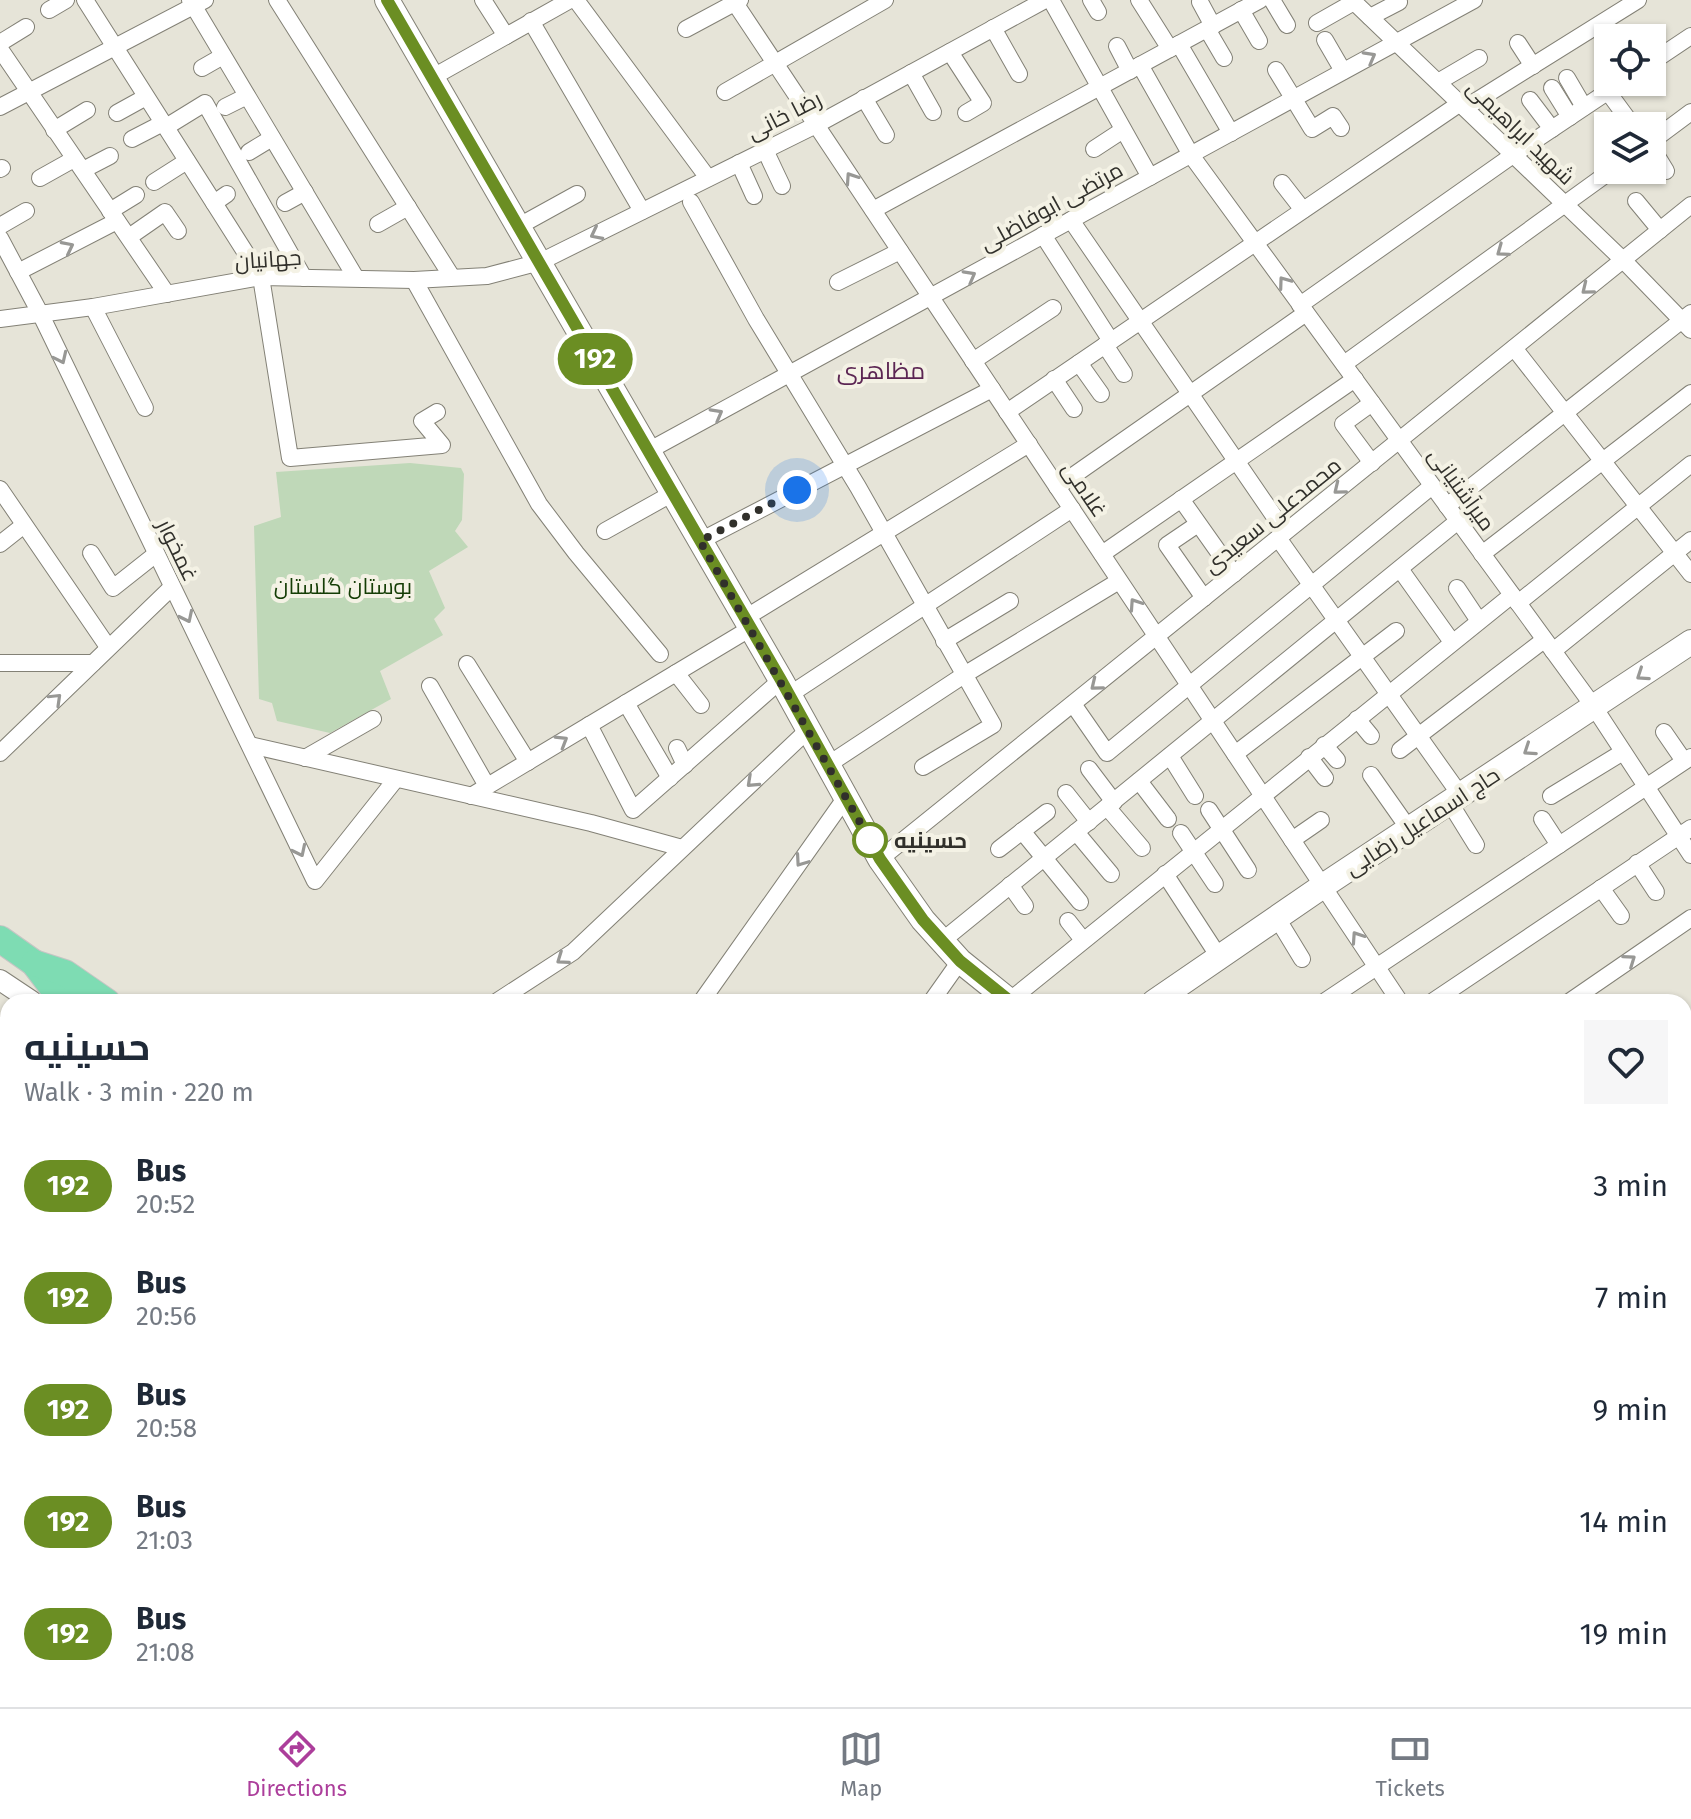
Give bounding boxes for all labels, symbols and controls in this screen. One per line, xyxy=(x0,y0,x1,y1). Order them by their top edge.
map controls xyxy=(1594,24,1666,184)
button: locate xyxy=(1594,24,1666,96)
one-way arrow xyxy=(1361,51,1375,67)
street label: شهید ابراهیمی xyxy=(1461,74,1580,190)
street label: رضا خانی xyxy=(742,85,826,146)
button: layers xyxy=(1594,112,1666,184)
street label: مرتضی ابوفاضلی xyxy=(975,156,1127,257)
one-way arrow xyxy=(846,172,861,186)
one-way arrow xyxy=(589,225,604,240)
one-way arrow xyxy=(59,241,74,256)
one-way arrow xyxy=(1497,241,1511,256)
street label: جهانیان xyxy=(234,244,302,275)
one-way arrow xyxy=(961,270,976,285)
one-way arrow xyxy=(1279,276,1294,291)
one-way arrow xyxy=(1582,279,1596,294)
line badge: 192 xyxy=(549,333,641,385)
text: 192 xyxy=(574,342,616,375)
one-way arrow xyxy=(51,349,67,364)
district label: مظاهری xyxy=(837,357,925,385)
one-way arrow xyxy=(709,408,723,423)
street label: میرآشتیانی xyxy=(1422,443,1501,536)
street label: محمدعلی سعیدی xyxy=(1198,452,1347,579)
street label: غلامی xyxy=(1056,456,1113,522)
your location xyxy=(777,470,817,510)
one-way arrow xyxy=(1333,480,1348,494)
street label: غمخوار xyxy=(150,513,204,586)
park label: بوستان گلستان xyxy=(274,573,412,600)
one-way arrow xyxy=(1130,598,1145,613)
one-way arrow xyxy=(177,608,192,623)
one-way arrow xyxy=(1637,665,1651,680)
one-way arrow xyxy=(1090,676,1105,690)
one-way arrow xyxy=(47,693,61,708)
one-way arrow xyxy=(553,736,568,751)
one-way arrow xyxy=(1523,741,1537,756)
street label: حاج اسماعیل رضایی xyxy=(1340,761,1505,882)
one-way arrow xyxy=(747,773,761,788)
marker: حسینیه xyxy=(853,823,887,857)
place label: حسینیه xyxy=(894,827,967,854)
one-way arrow xyxy=(291,842,306,857)
one-way arrow xyxy=(796,852,811,866)
one-way arrow xyxy=(1351,931,1366,946)
one-way arrow xyxy=(556,949,570,964)
one-way arrow xyxy=(1621,955,1636,970)
button: heart xyxy=(1584,1020,1668,1104)
text: حسینیه xyxy=(24,1024,150,1070)
text: Walk · 3 min · 220 m xyxy=(24,1077,254,1108)
text: Bus xyxy=(136,1153,186,1189)
text: 3 min xyxy=(1593,1168,1668,1204)
text: 192 xyxy=(47,1169,89,1202)
text: 20:52 xyxy=(136,1189,195,1220)
text: Bus xyxy=(136,1265,186,1301)
text: 7 min xyxy=(1595,1280,1668,1316)
text: 192 xyxy=(47,1281,89,1314)
text: 20:56 xyxy=(136,1301,197,1332)
text: Bus xyxy=(136,1377,186,1413)
text: 9 min xyxy=(1593,1392,1668,1428)
text: 192 xyxy=(47,1393,89,1426)
text: 20:58 xyxy=(136,1413,197,1444)
text: Bus xyxy=(136,1489,186,1525)
text: 14 min xyxy=(1579,1504,1668,1540)
text: 192 xyxy=(47,1505,89,1538)
text: 21:03 xyxy=(136,1525,193,1556)
text: Bus xyxy=(136,1601,186,1637)
text: 19 min xyxy=(1580,1616,1668,1652)
text: 192 xyxy=(47,1617,89,1650)
text: 21:08 xyxy=(136,1637,195,1668)
tab: Directions xyxy=(246,1727,347,1802)
tab: Map xyxy=(839,1727,883,1802)
tab: Tickets xyxy=(1376,1727,1445,1802)

